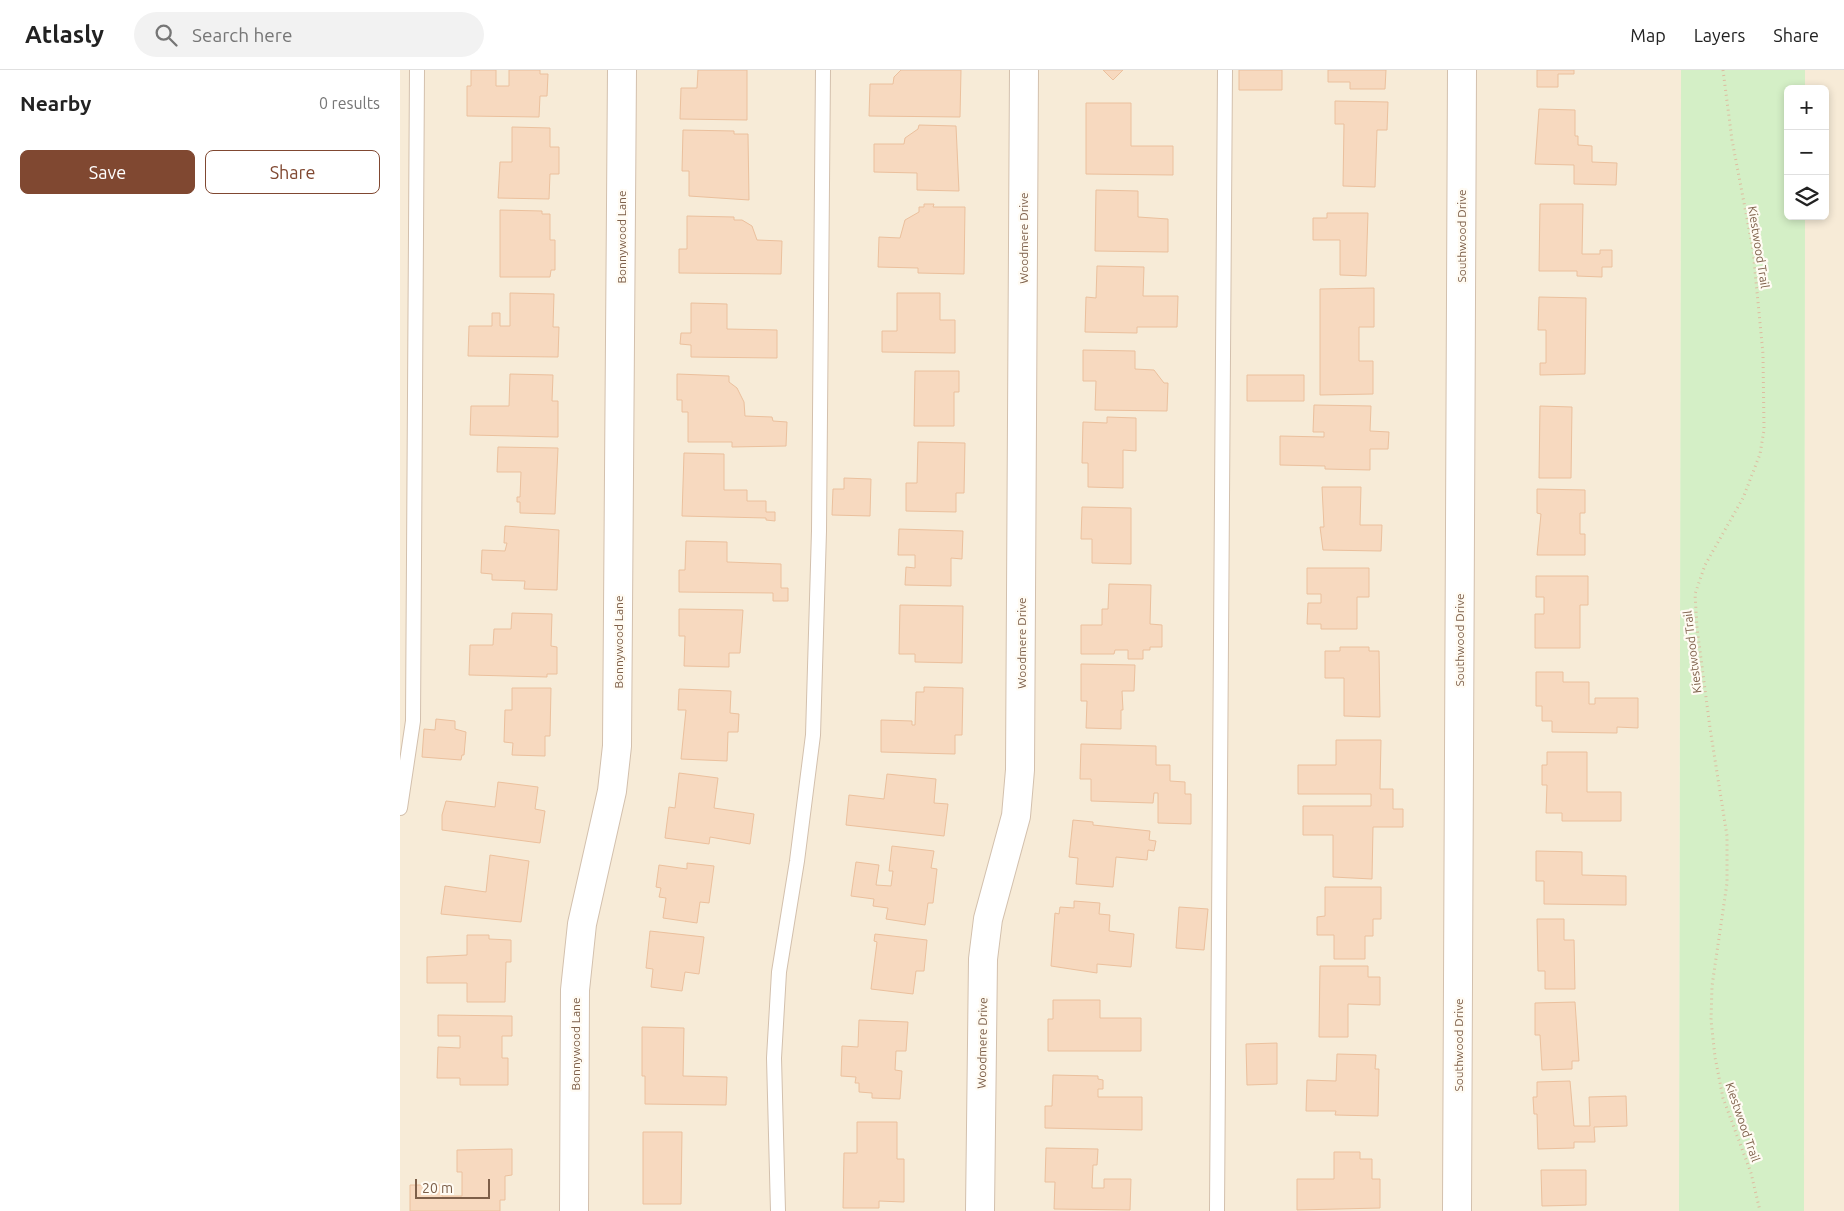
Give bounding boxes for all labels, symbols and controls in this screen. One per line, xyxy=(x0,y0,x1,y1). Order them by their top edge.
search box xyxy=(134,12,484,57)
text: Atlasly xyxy=(25,21,104,48)
icon: search xyxy=(152,21,180,49)
text: Search here xyxy=(192,24,292,46)
text: Map xyxy=(1630,25,1666,45)
text: Layers xyxy=(1694,25,1745,45)
text: Share xyxy=(1773,25,1819,45)
map controls xyxy=(1784,85,1829,220)
button: + xyxy=(1784,85,1829,130)
text: Nearby xyxy=(20,91,91,115)
text: 0 results xyxy=(319,94,380,112)
button: − xyxy=(1784,130,1829,175)
button: Save xyxy=(20,150,195,194)
button: Share xyxy=(205,150,380,194)
button: layers xyxy=(1784,175,1829,220)
street label: Southwood Drive xyxy=(1455,189,1468,283)
street label: Bonnywood Lane xyxy=(615,190,628,284)
street label: Woodmere Drive xyxy=(1017,192,1030,284)
street label: Kiestwood Trail xyxy=(1746,205,1772,289)
street label: Southwood Drive xyxy=(1453,593,1466,687)
street label: Bonnywood Lane xyxy=(612,595,625,689)
street label: Woodmere Drive xyxy=(1015,597,1028,689)
street label: Kiestwood Trail xyxy=(1680,610,1704,694)
street label: Bonnywood Lane xyxy=(569,997,582,1091)
street label: Woodmere Drive xyxy=(975,997,989,1089)
street label: Southwood Drive xyxy=(1452,998,1465,1092)
street label: Kiestwood Trail xyxy=(1723,1081,1763,1163)
scale bar xyxy=(415,1176,490,1199)
text: 20 m xyxy=(422,1180,453,1196)

